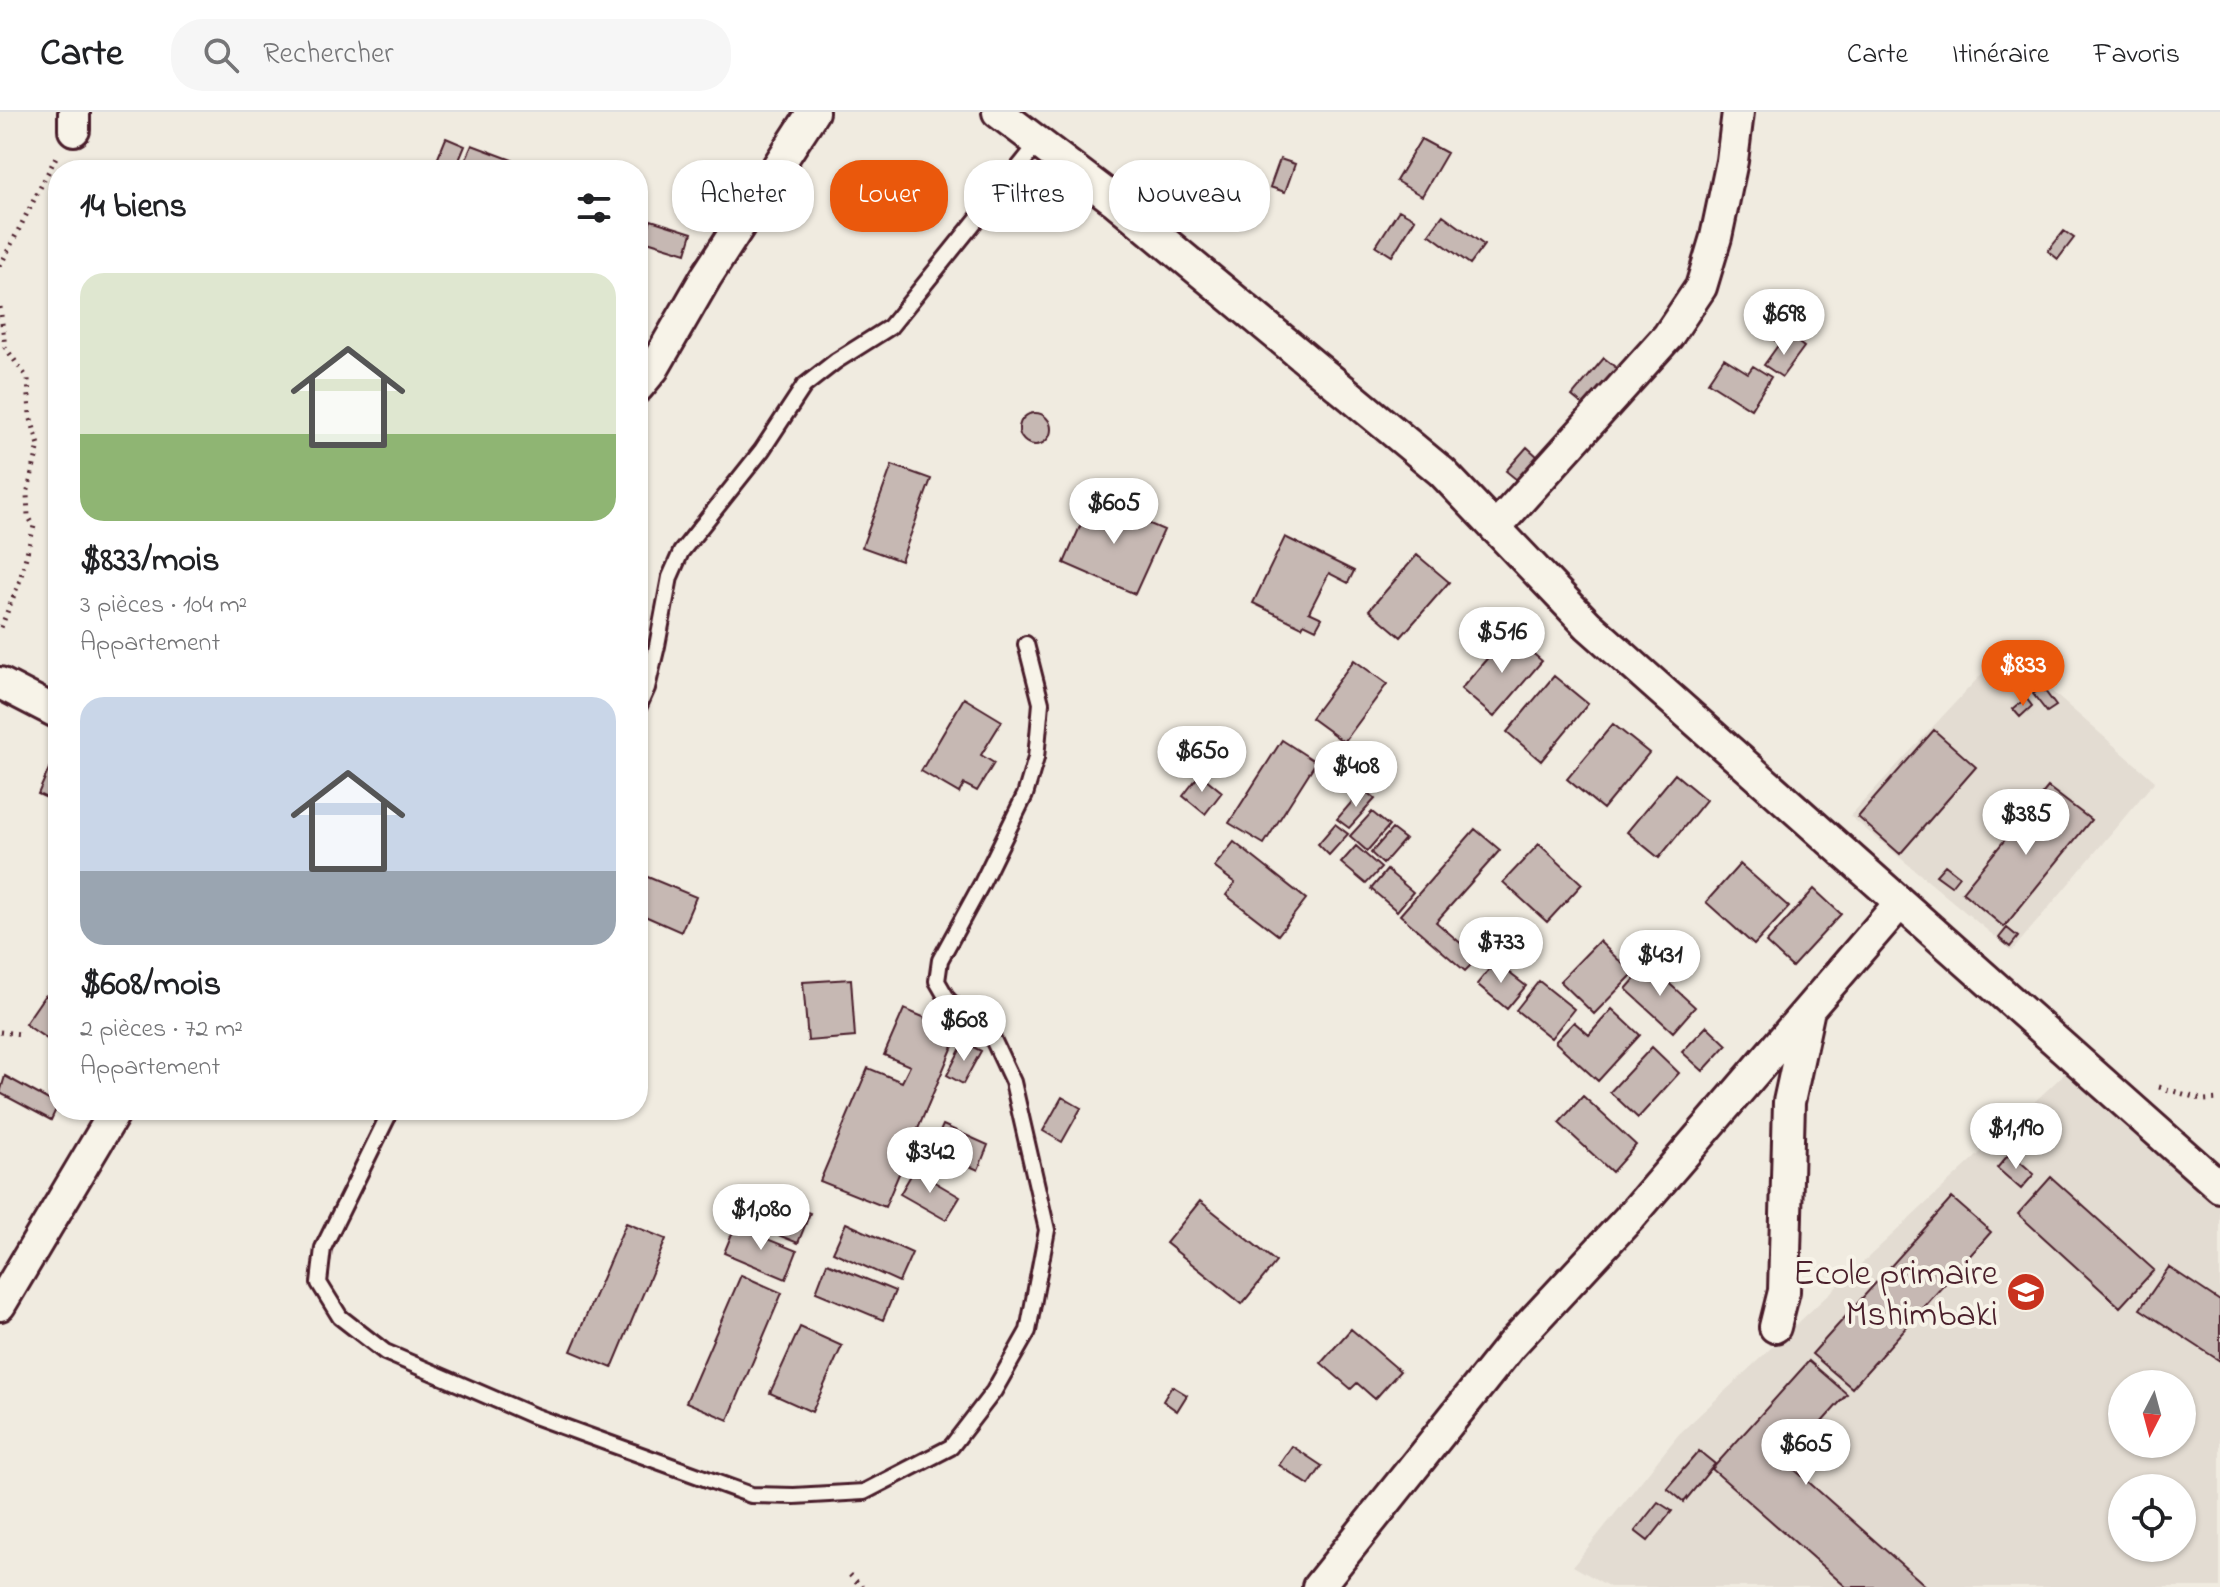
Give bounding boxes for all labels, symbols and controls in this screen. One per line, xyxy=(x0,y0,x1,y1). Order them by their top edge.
search box xyxy=(171,19,731,91)
text: Carte xyxy=(40,27,123,83)
icon: search xyxy=(199,33,243,77)
text: Rechercher xyxy=(263,33,394,77)
text: Carte xyxy=(1847,35,1908,76)
text: Itinéraire xyxy=(1952,35,2049,76)
text: Favoris xyxy=(2093,35,2180,76)
chip: Acheter xyxy=(672,160,814,232)
chip: Louer xyxy=(830,160,948,232)
chip: Filtres xyxy=(964,160,1093,232)
chip: Nouveau xyxy=(1109,160,1270,232)
text: 14 biens xyxy=(80,183,187,233)
icon: filters xyxy=(572,186,616,230)
pin: $698 xyxy=(1737,289,1831,357)
text: $698 xyxy=(1762,296,1806,334)
icon: home xyxy=(276,325,420,469)
pin: $605 xyxy=(1067,478,1161,546)
text: $605 xyxy=(1087,485,1141,523)
text: $833/mois xyxy=(80,537,219,587)
text: 3 pièces · 104 m² xyxy=(80,587,247,625)
pin: $516 xyxy=(1455,607,1549,675)
text: $516 xyxy=(1477,614,1527,652)
text: Appartement xyxy=(80,625,220,663)
pin: $833 xyxy=(1976,640,2070,708)
text: $833 xyxy=(2000,647,2046,685)
pin: $650 xyxy=(1155,726,1249,794)
text: $650 xyxy=(1175,733,1229,771)
pin: $408 xyxy=(1309,741,1403,809)
text: $408 xyxy=(1332,748,1380,786)
icon: home xyxy=(276,749,420,893)
pin: $385 xyxy=(1979,789,2073,857)
text: $385 xyxy=(2000,796,2052,834)
pin: $733 xyxy=(1454,917,1548,985)
text: $733 xyxy=(1477,924,1525,962)
pin: $431 xyxy=(1613,930,1707,998)
text: $431 xyxy=(1637,937,1683,975)
text: $608/mois xyxy=(80,961,221,1011)
pin: $608 xyxy=(917,995,1011,1063)
text: $608 xyxy=(940,1002,988,1040)
text: 2 pièces · 72 m² xyxy=(80,1011,243,1049)
text: Appartement xyxy=(80,1049,220,1087)
pin: $1,190 xyxy=(1951,1103,2081,1171)
text: $1,190 xyxy=(1988,1110,2044,1148)
pin: $342 xyxy=(883,1127,977,1195)
text: $342 xyxy=(905,1134,955,1172)
pin: $1,080 xyxy=(696,1184,826,1252)
text: $1,080 xyxy=(731,1191,791,1229)
place label: Ecole primaire Mshimbaki xyxy=(1793,1249,1999,1343)
school or university icon: Ecole primaire Mshimbaki xyxy=(2005,1271,2047,1313)
north arrow xyxy=(2108,1370,2196,1458)
map controls xyxy=(2108,1370,2196,1562)
pin: $605 xyxy=(1759,1419,1853,1487)
text: $605 xyxy=(1779,1426,1833,1464)
button: locate xyxy=(2108,1474,2196,1562)

